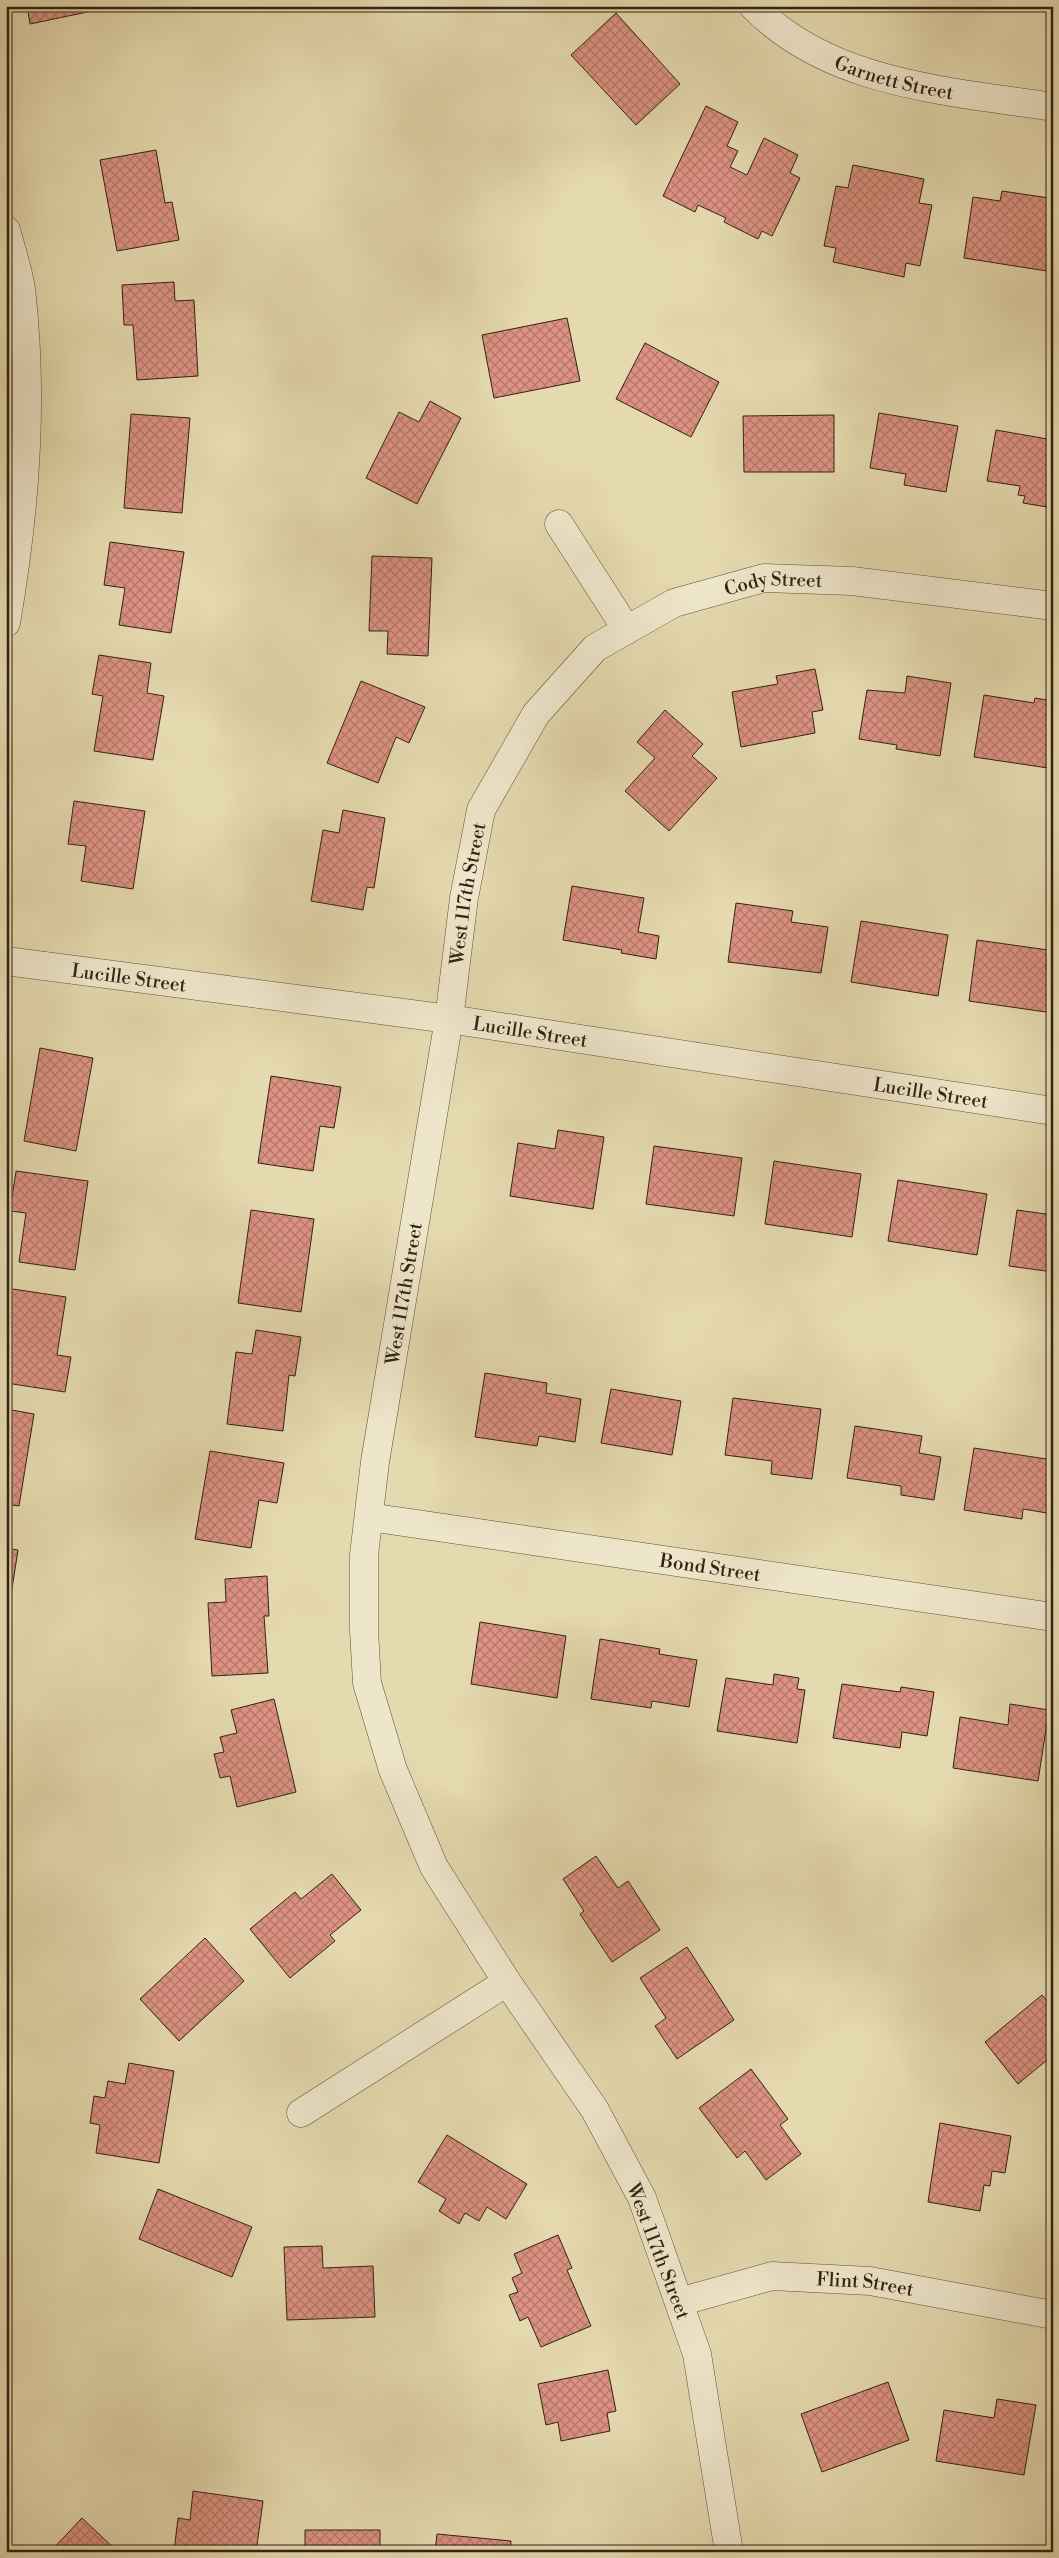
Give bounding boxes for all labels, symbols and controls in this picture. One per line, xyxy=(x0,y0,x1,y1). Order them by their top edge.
street label: Garnett Street xyxy=(831,51,955,105)
street label: Cody Street xyxy=(721,566,823,602)
street label: West 117th Street xyxy=(445,820,491,967)
street label: Lucille Street xyxy=(70,959,188,998)
street label: Lucille Street xyxy=(471,1012,589,1053)
street label: Lucille Street xyxy=(871,1073,990,1114)
street label: West 117th Street xyxy=(380,1220,428,1368)
street label: Bond Street xyxy=(657,1549,763,1587)
street label: West 117th Street xyxy=(621,2179,695,2323)
street label: Flint Street xyxy=(816,2267,916,2302)

